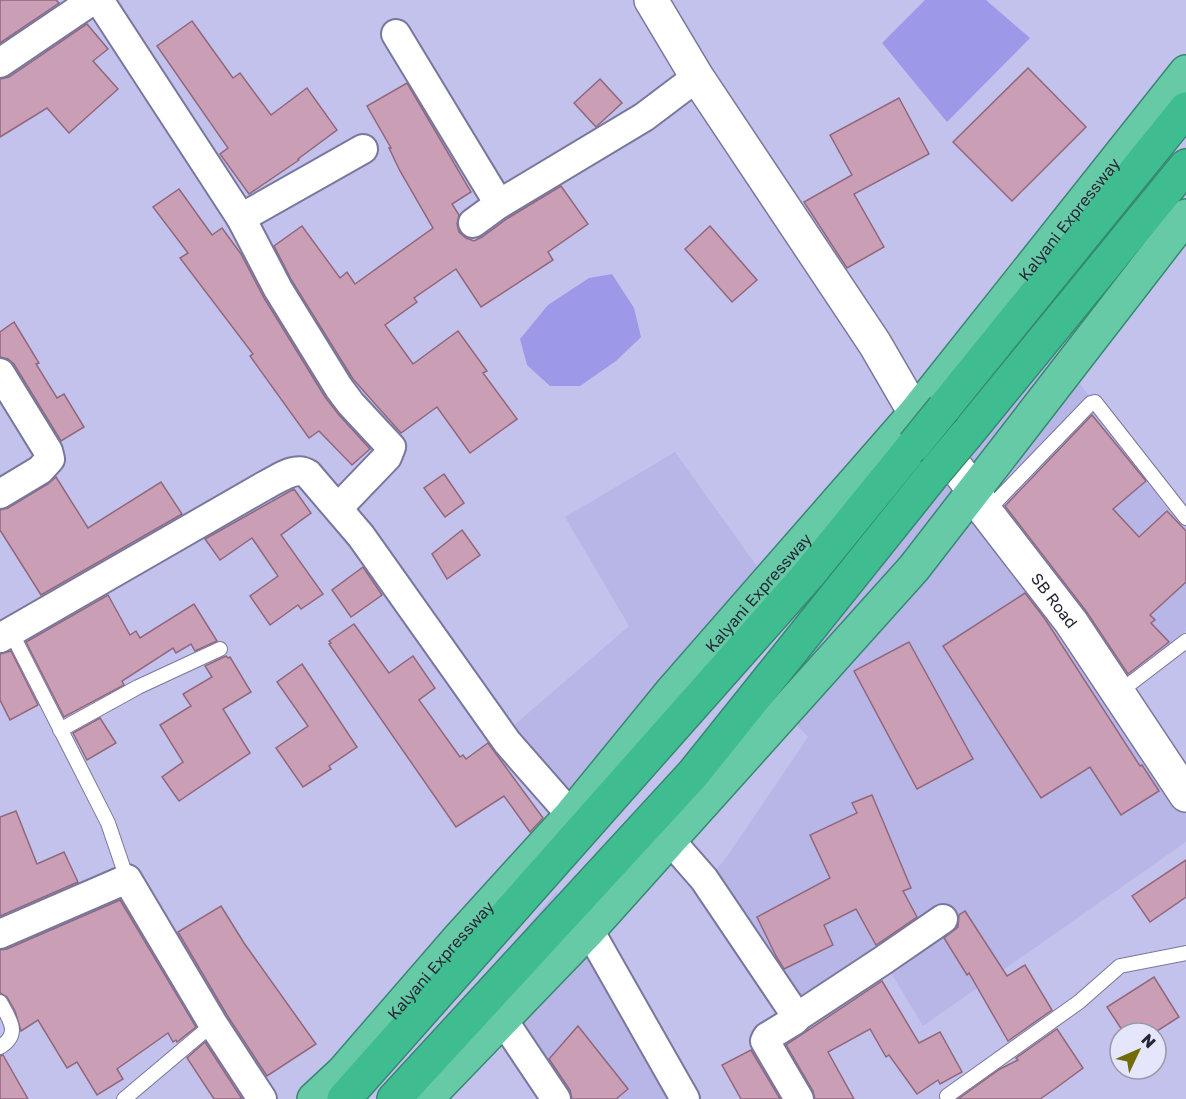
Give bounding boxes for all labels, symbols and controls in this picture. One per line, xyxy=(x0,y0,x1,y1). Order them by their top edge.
street label: Kalyani Expressway xyxy=(1014,154,1124,285)
street label: Kalyani Expressway xyxy=(701,529,816,656)
street label: SB Road xyxy=(1027,569,1082,632)
street label: Kalyani Expressway xyxy=(383,897,498,1024)
north arrow xyxy=(1108,1021,1168,1081)
text: N xyxy=(1137,1029,1160,1052)

